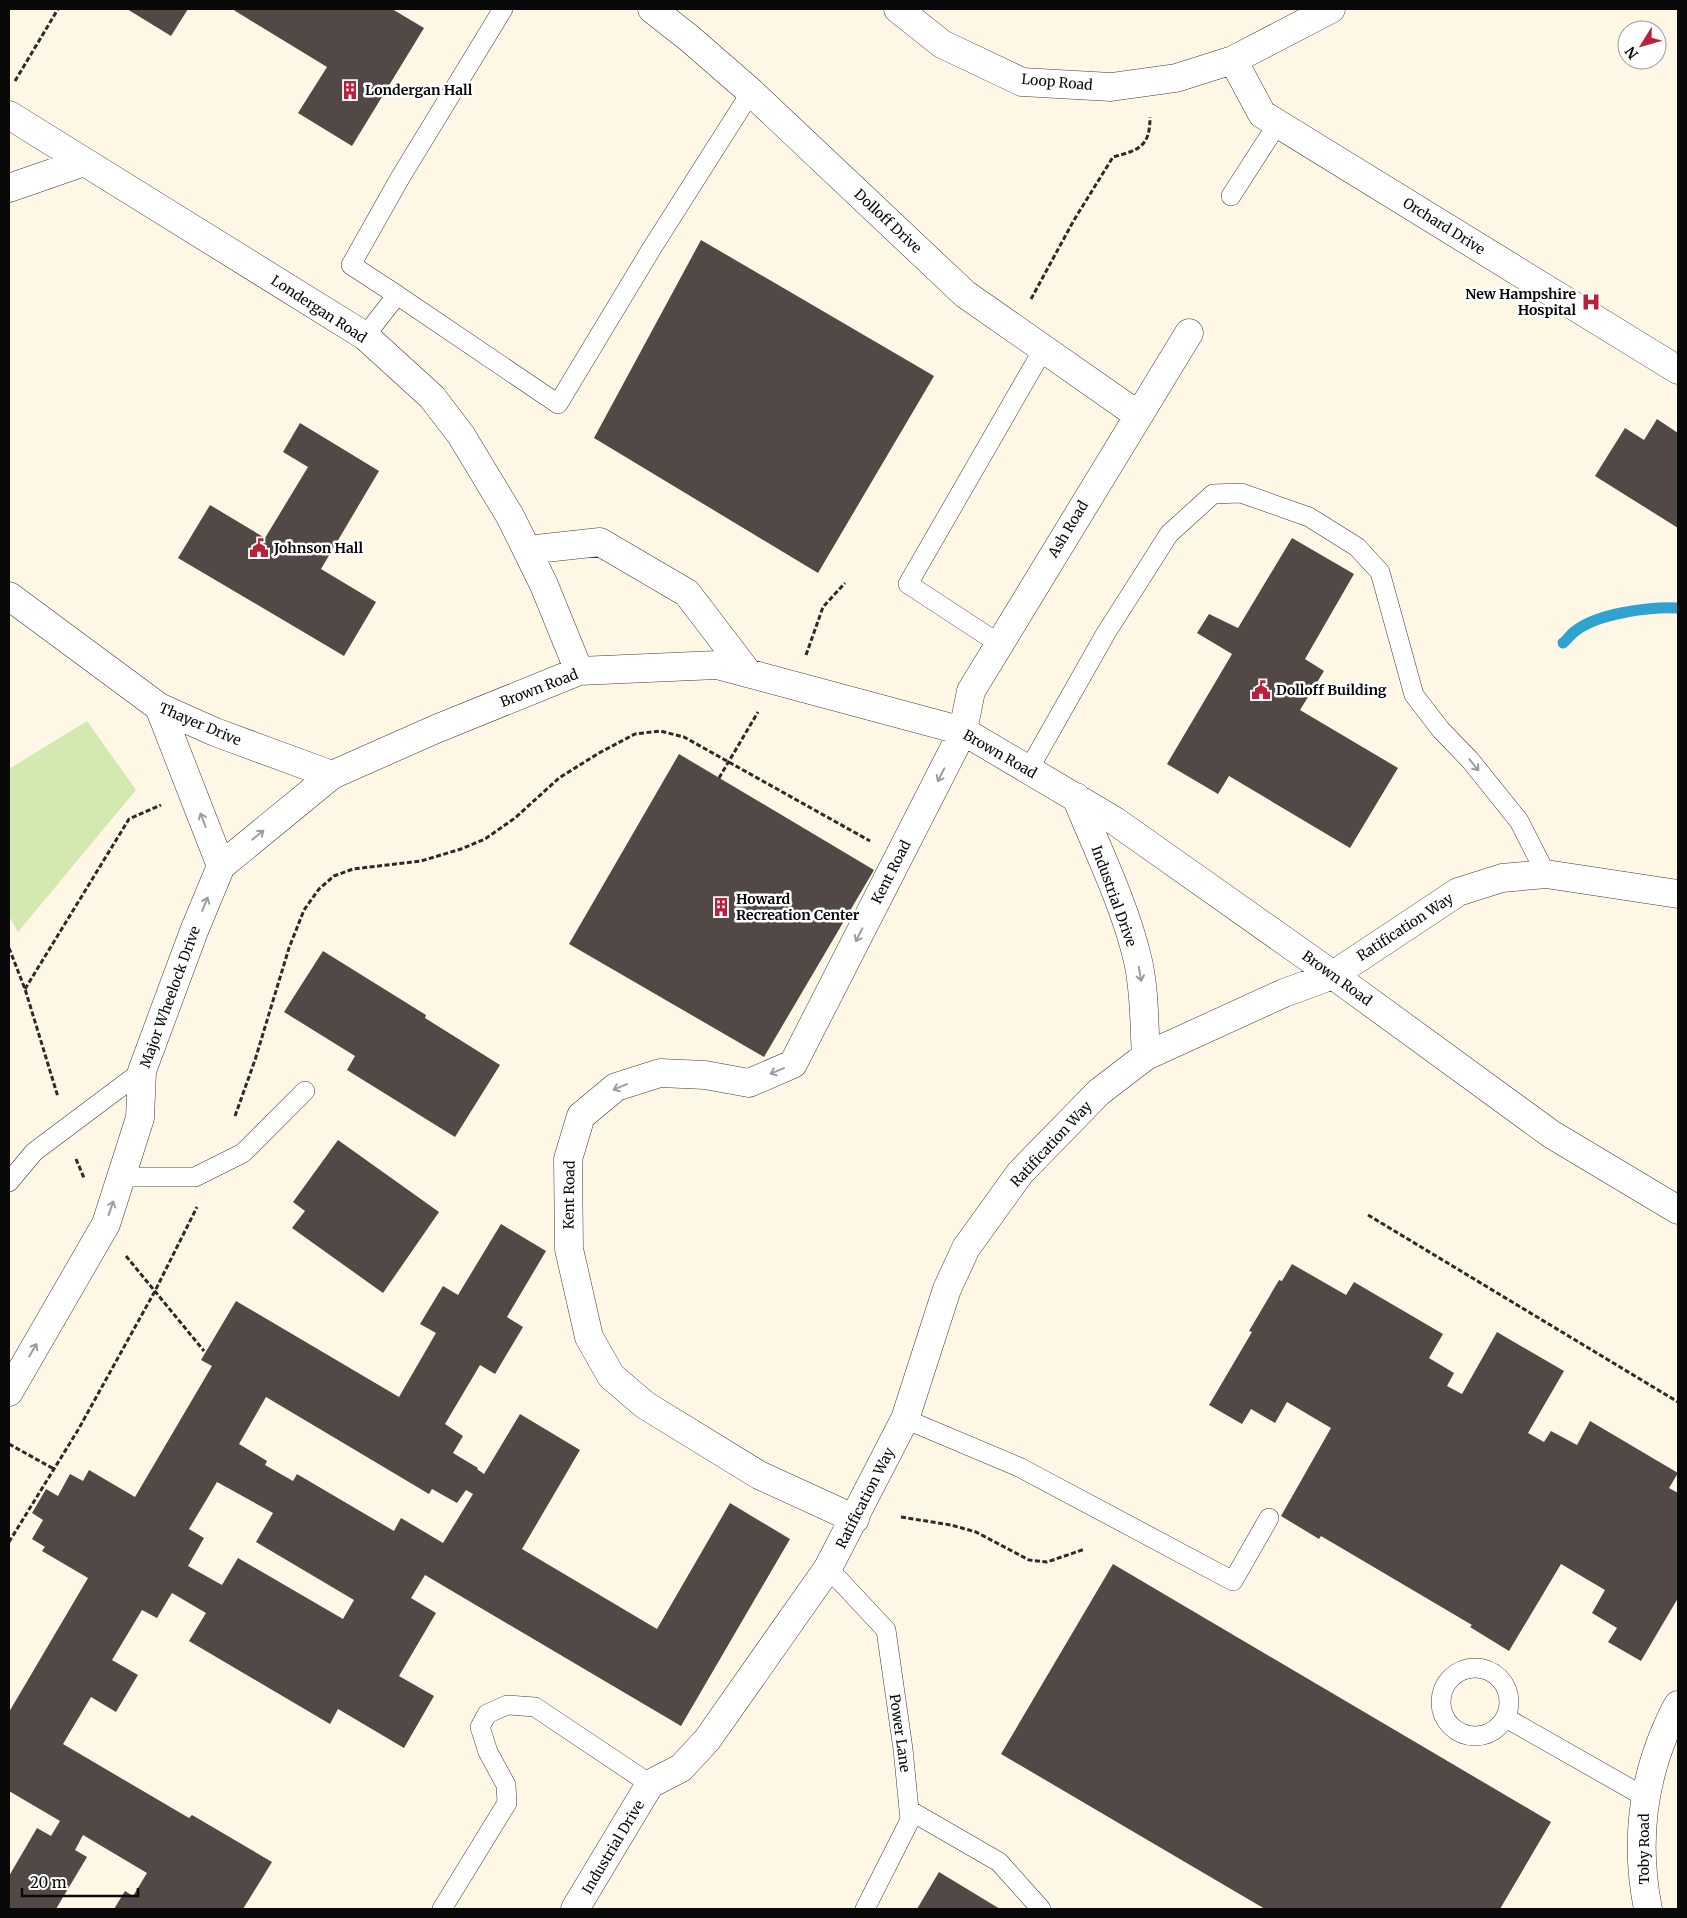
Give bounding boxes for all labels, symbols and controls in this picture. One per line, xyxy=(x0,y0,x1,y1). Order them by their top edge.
north arrow xyxy=(1617,20,1667,70)
text: N xyxy=(1621,43,1642,63)
street label: Loop Road xyxy=(1021,70,1094,94)
building icon: Londergan Hall xyxy=(339,79,361,101)
place label: Londergan Hall xyxy=(365,81,473,99)
street label: Dolloff Drive xyxy=(850,185,926,257)
street label: Orchard Drive xyxy=(1400,194,1488,258)
street label: Londergan Road xyxy=(268,271,371,347)
place label: New Hampshire Hospital xyxy=(1465,285,1576,319)
hospital icon: New Hampshire Hospital xyxy=(1580,291,1602,313)
street label: Ash Road xyxy=(1044,497,1092,562)
public building icon: Johnson Hall xyxy=(248,537,270,559)
place label: Johnson Hall xyxy=(273,539,363,557)
street label: Brown Road xyxy=(497,665,581,711)
public building icon: Dolloff Building xyxy=(1250,679,1272,701)
place label: Dolloff Building xyxy=(1276,681,1387,699)
street label: Thayer Drive xyxy=(156,699,244,749)
street label: Brown Road xyxy=(960,726,1041,783)
one-way arrow xyxy=(1469,758,1480,771)
one-way arrow xyxy=(936,767,946,782)
one-way arrow xyxy=(198,813,207,828)
one-way arrow xyxy=(252,830,265,841)
street label: Kent Road xyxy=(867,837,915,907)
street label: Industrial Drive xyxy=(1087,843,1141,949)
street label: Ratification Way xyxy=(1353,889,1457,965)
place label: Howard Recreation Center xyxy=(736,890,860,924)
building icon: Howard Recreation Center xyxy=(710,896,732,918)
one-way arrow xyxy=(201,897,210,912)
street label: Major Wheelock Drive xyxy=(136,924,204,1070)
one-way arrow xyxy=(854,927,863,942)
street label: Brown Road xyxy=(1299,947,1376,1010)
one-way arrow xyxy=(1136,966,1145,982)
one-way arrow xyxy=(770,1066,785,1076)
one-way arrow xyxy=(613,1082,628,1092)
street label: Ratification Way xyxy=(1006,1097,1096,1191)
street label: Kent Road xyxy=(559,1160,579,1230)
one-way arrow xyxy=(107,1201,116,1216)
one-way arrow xyxy=(28,1343,38,1358)
street label: Ratification Way xyxy=(832,1444,899,1552)
street label: Power Lane xyxy=(886,1693,914,1773)
street label: Industrial Drive xyxy=(578,1797,648,1897)
street label: Toby Road xyxy=(1635,1813,1653,1885)
scale bar xyxy=(22,1866,139,1898)
text: 20 m xyxy=(30,1873,67,1892)

